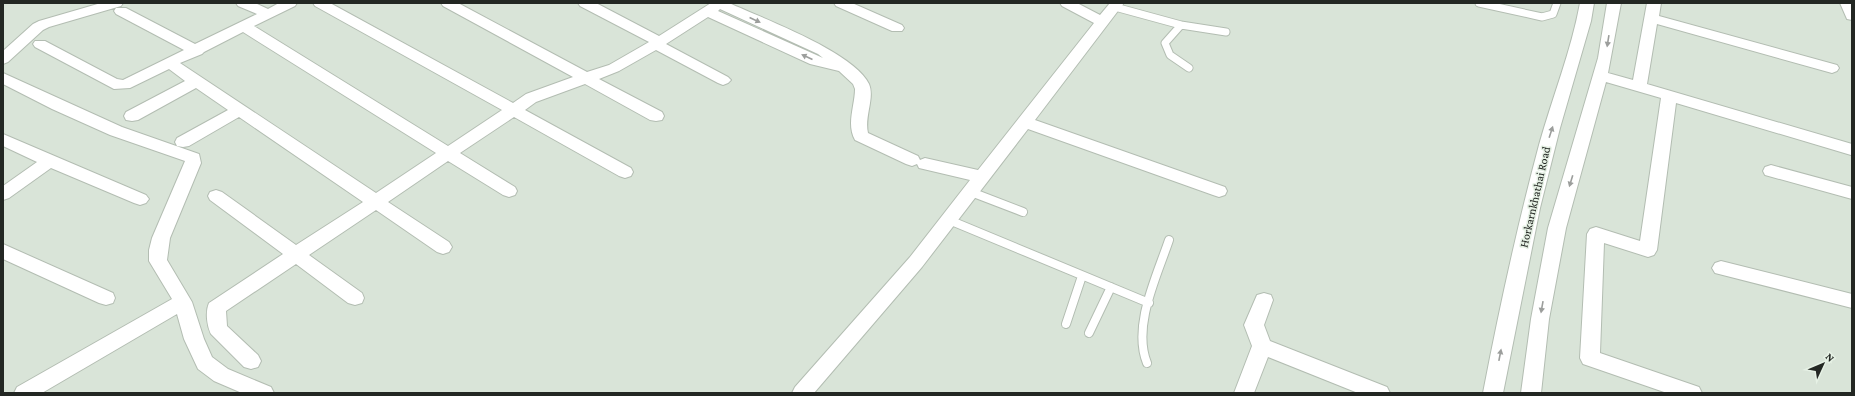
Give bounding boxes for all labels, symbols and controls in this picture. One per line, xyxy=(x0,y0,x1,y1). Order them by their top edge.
one-way arrow xyxy=(750,17,761,23)
one-way arrow xyxy=(1605,35,1611,48)
one-way arrow xyxy=(801,54,812,60)
one-way arrow xyxy=(1548,126,1554,138)
street label: Horkarnkhathai Road xyxy=(1517,144,1554,249)
one-way arrow xyxy=(1568,175,1574,187)
one-way arrow xyxy=(1539,301,1545,313)
north arrow xyxy=(1803,344,1843,384)
one-way arrow xyxy=(1497,349,1503,361)
text: N xyxy=(1823,350,1837,364)

